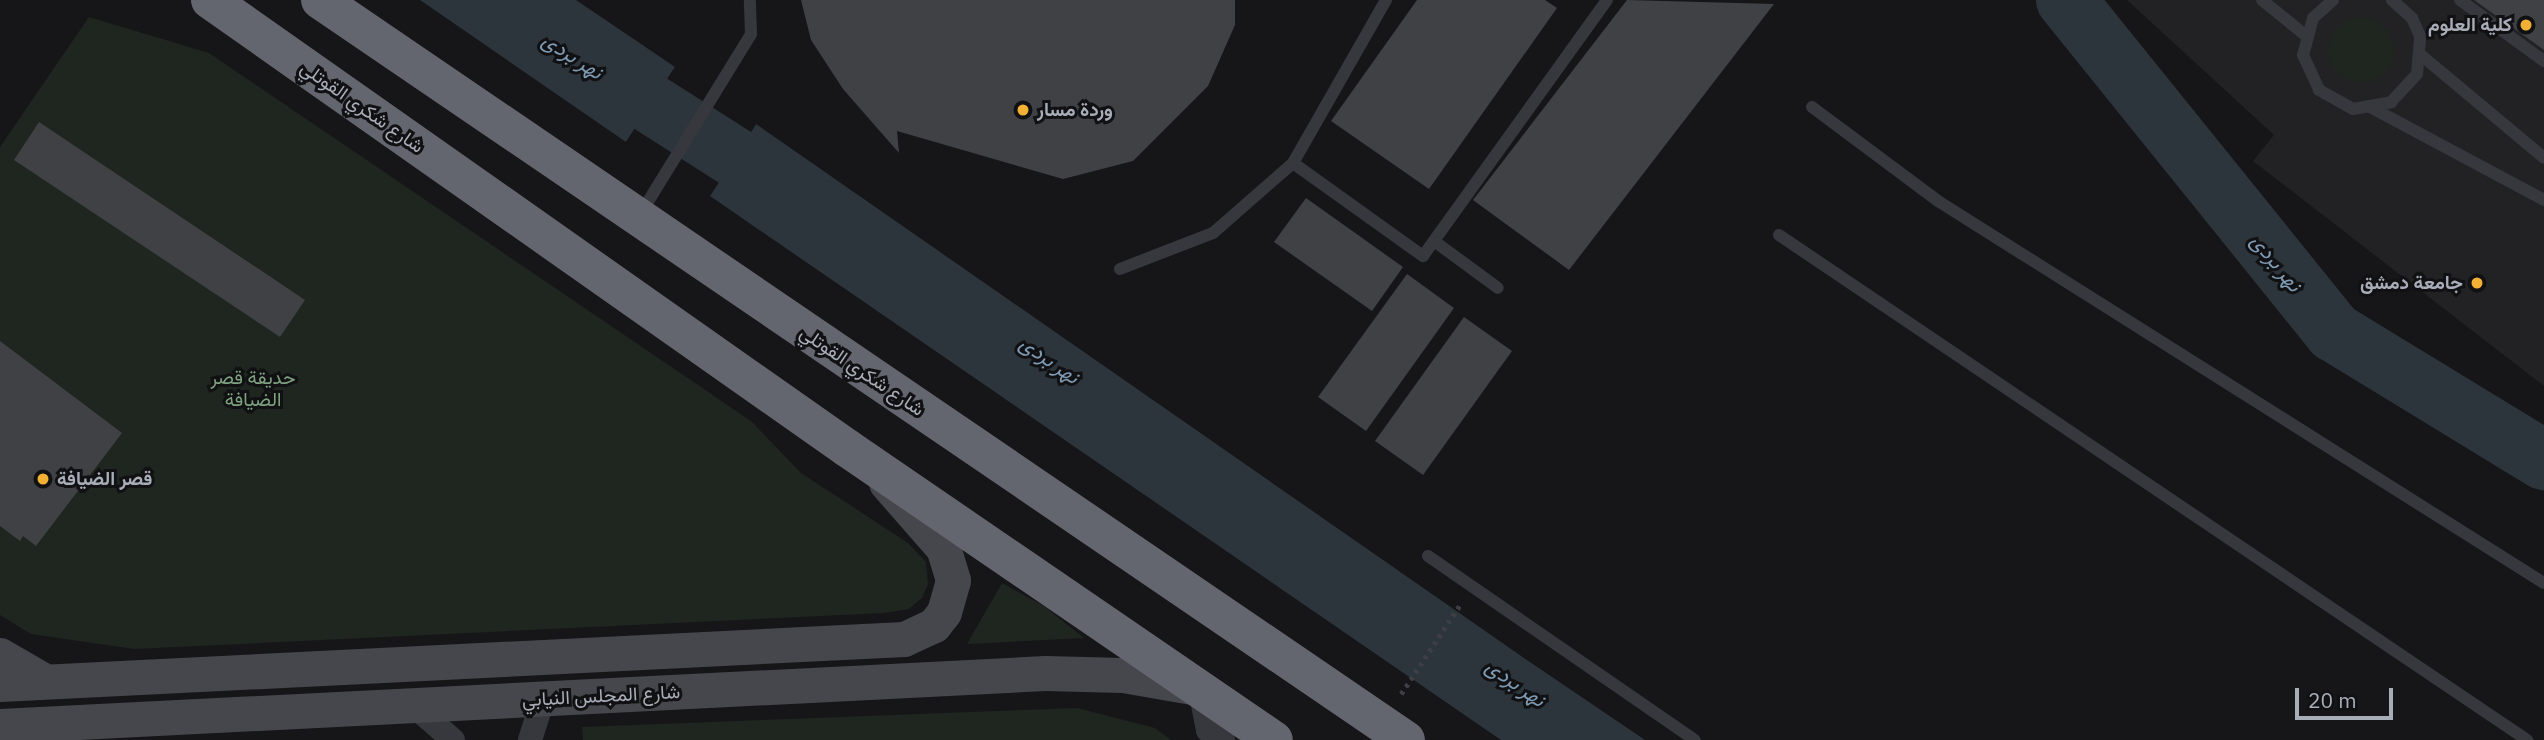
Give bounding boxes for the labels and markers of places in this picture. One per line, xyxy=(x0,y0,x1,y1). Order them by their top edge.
place label: كلية العلوم xyxy=(2428,14,2512,36)
marker: كلية العلوم xyxy=(2518,17,2534,33)
place label: وردة مسار xyxy=(1037,99,1113,121)
marker: وردة مسار xyxy=(1015,102,1031,118)
place label: جامعة دمشق xyxy=(2360,272,2463,294)
marker: جامعة دمشق xyxy=(2469,275,2485,291)
place label: قصر الضيافة xyxy=(57,468,152,490)
marker: قصر الضيافة xyxy=(35,471,51,487)

